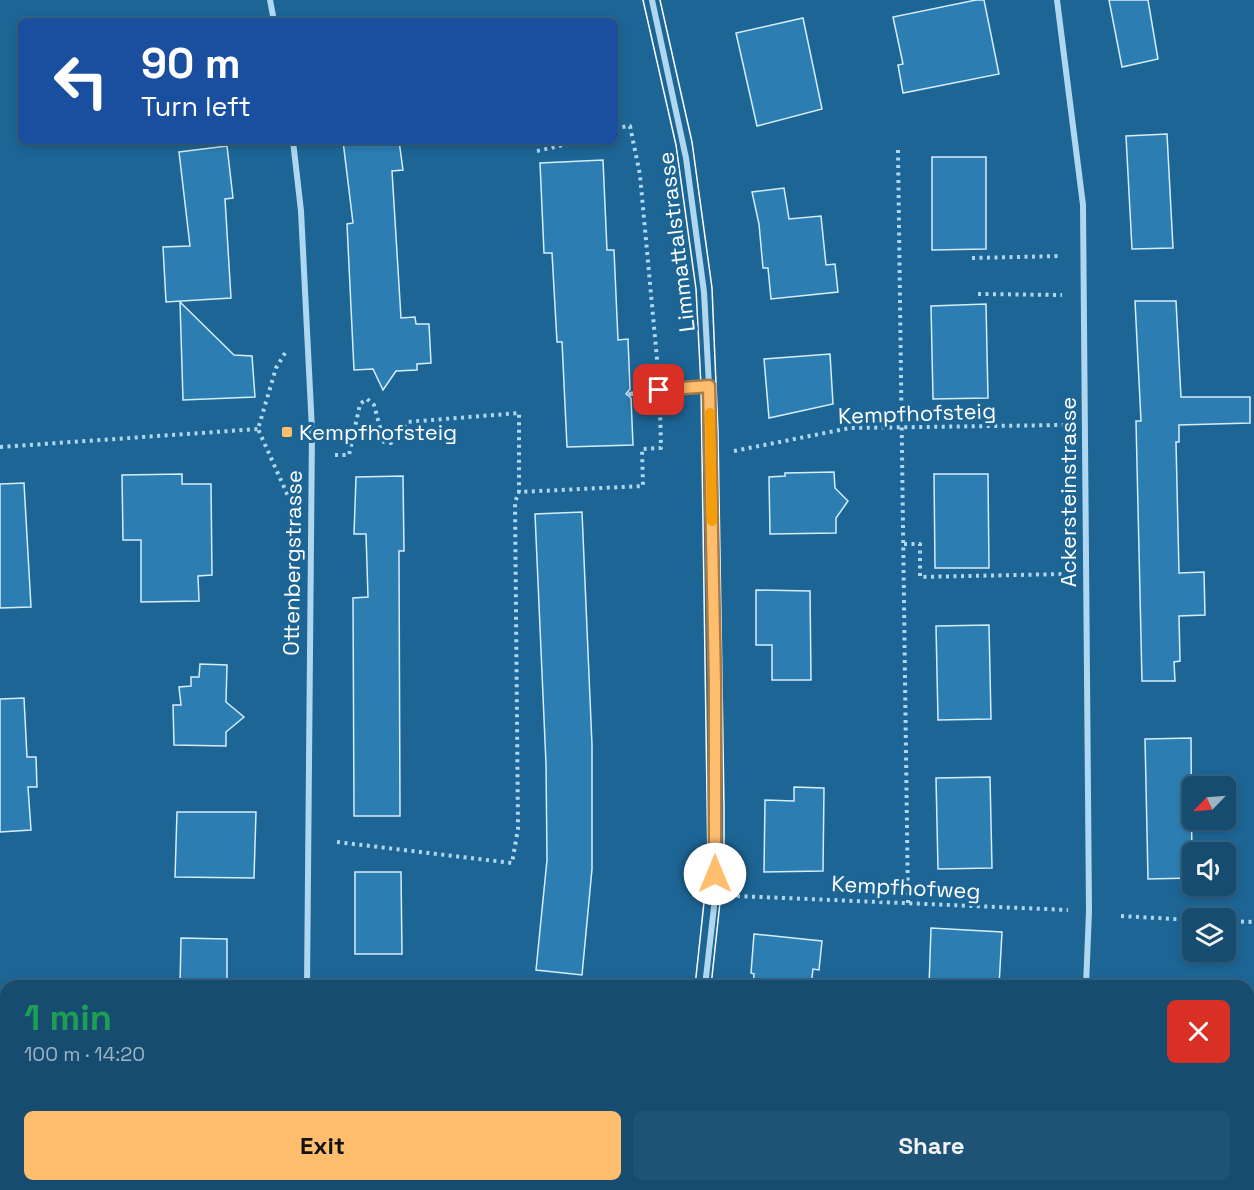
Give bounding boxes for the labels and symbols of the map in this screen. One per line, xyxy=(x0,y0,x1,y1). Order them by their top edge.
street label: Limmattalstrasse xyxy=(651,150,701,334)
pin xyxy=(633,364,684,415)
street label: Kempfhofsteig xyxy=(837,396,997,430)
street label: Ackersteinstrasse xyxy=(1054,397,1082,587)
place label: Kempfhofsteig xyxy=(299,418,457,446)
marker: Kempfhofsteig xyxy=(280,425,294,439)
street label: Ottenbergstrasse xyxy=(276,470,308,656)
north arrow xyxy=(1182,776,1236,830)
position arrow xyxy=(683,842,747,906)
street label: Kempfhofweg xyxy=(831,869,981,905)

